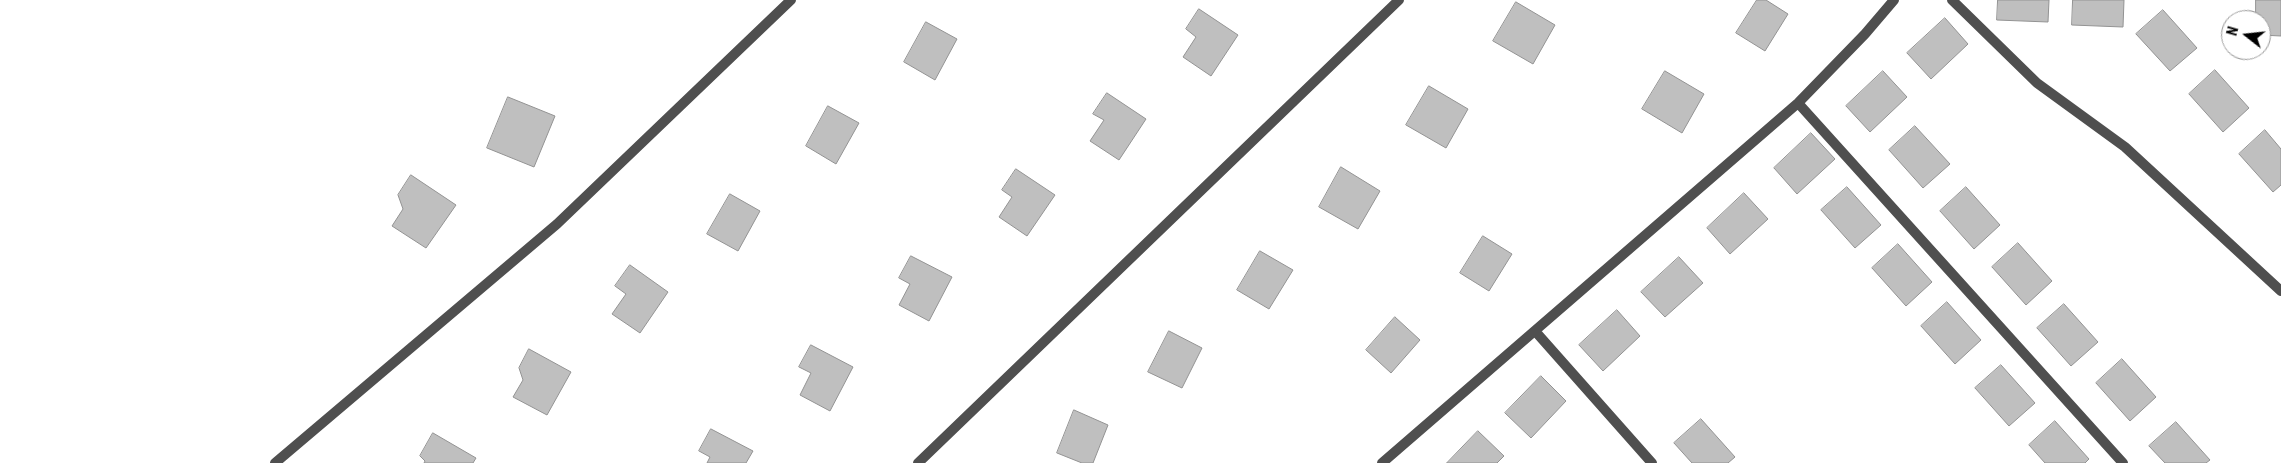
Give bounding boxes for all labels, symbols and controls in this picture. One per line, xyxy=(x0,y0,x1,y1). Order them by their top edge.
north arrow xyxy=(2221,10,2271,60)
text: N xyxy=(2224,25,2241,37)

